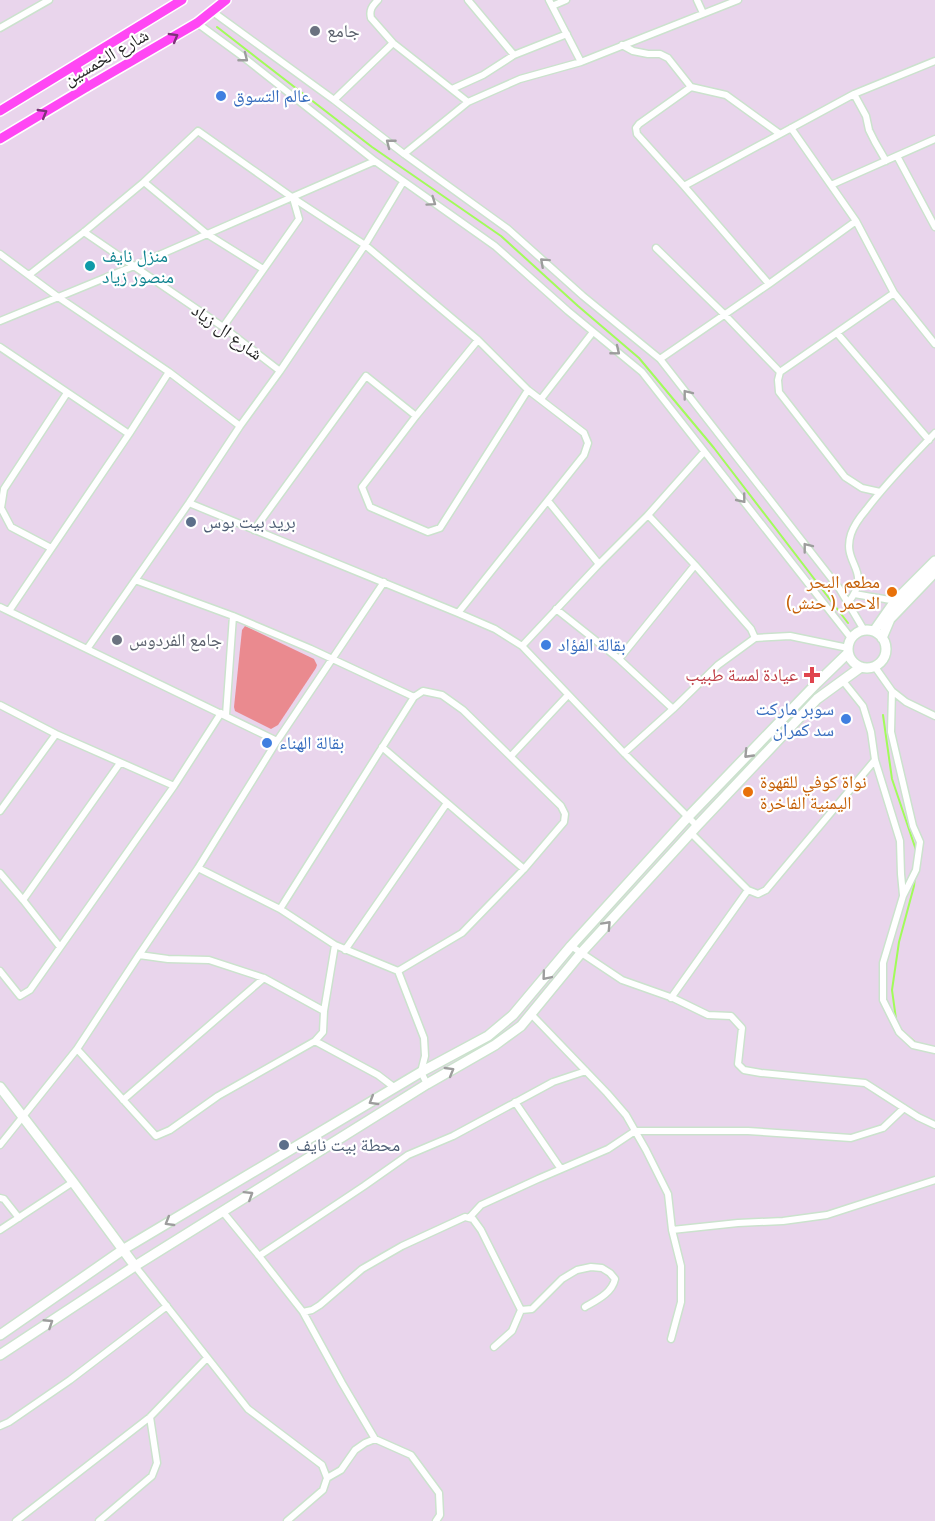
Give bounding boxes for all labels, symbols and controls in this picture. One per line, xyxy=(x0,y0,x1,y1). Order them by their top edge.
place label: جامع xyxy=(327,20,360,43)
street label: شارع الخمسين xyxy=(59,24,153,90)
marker: جامع xyxy=(308,24,322,38)
one-way arrow xyxy=(168,32,178,44)
one-way arrow xyxy=(238,51,249,62)
place label: عالم التسوق xyxy=(233,85,311,108)
marker: عالم التسوق xyxy=(214,89,228,103)
one-way arrow xyxy=(37,108,47,120)
one-way arrow xyxy=(386,140,397,151)
one-way arrow xyxy=(426,195,437,206)
place label: منزل نايف منصور زياد xyxy=(102,245,174,288)
one-way arrow xyxy=(541,258,551,269)
marker: منزل نايف منصور زياد xyxy=(83,259,97,273)
street label: شارع ال زياد xyxy=(187,299,267,365)
one-way arrow xyxy=(609,344,620,355)
one-way arrow xyxy=(684,389,695,400)
one-way arrow xyxy=(734,493,745,504)
place label: بريد بيت بوس xyxy=(203,511,296,533)
marker: بريد بيت بوس xyxy=(184,515,198,529)
one-way arrow xyxy=(804,543,815,554)
place label: مطعم البحر الاحمر ( حنش) xyxy=(786,571,880,614)
marker: مطعم البحر الاحمر ( حنش) xyxy=(885,585,899,599)
place label: جامع الفردوس xyxy=(129,629,222,652)
marker: جامع الفردوس xyxy=(110,633,124,647)
place label: بقالة الفؤاد xyxy=(558,634,626,656)
marker: بقالة الفؤاد xyxy=(539,638,553,652)
place label: عيادة لمسة طبيب xyxy=(685,664,798,686)
marker: عيادة لمسة طبيب xyxy=(803,666,821,684)
place label: سوبر ماركت سد كمران xyxy=(756,698,834,741)
marker: سوبر ماركت سد كمران xyxy=(839,712,853,726)
place label: بقالة الهناء xyxy=(279,732,344,754)
marker: بقالة الهناء xyxy=(260,736,274,750)
one-way arrow xyxy=(745,747,756,758)
place label: نواة كوفي للقهوة اليمنية الفاخرة xyxy=(760,771,867,814)
marker: نواة كوفي للقهوة اليمنية الفاخرة xyxy=(741,785,755,799)
one-way arrow xyxy=(599,922,610,933)
one-way arrow xyxy=(542,969,553,980)
one-way arrow xyxy=(444,1067,454,1078)
one-way arrow xyxy=(369,1094,379,1106)
place label: محطة بيت نايف xyxy=(296,1134,400,1156)
marker: محطة بيت نايف xyxy=(277,1138,291,1152)
one-way arrow xyxy=(243,1191,253,1203)
one-way arrow xyxy=(165,1215,175,1226)
one-way arrow xyxy=(42,1319,53,1330)

